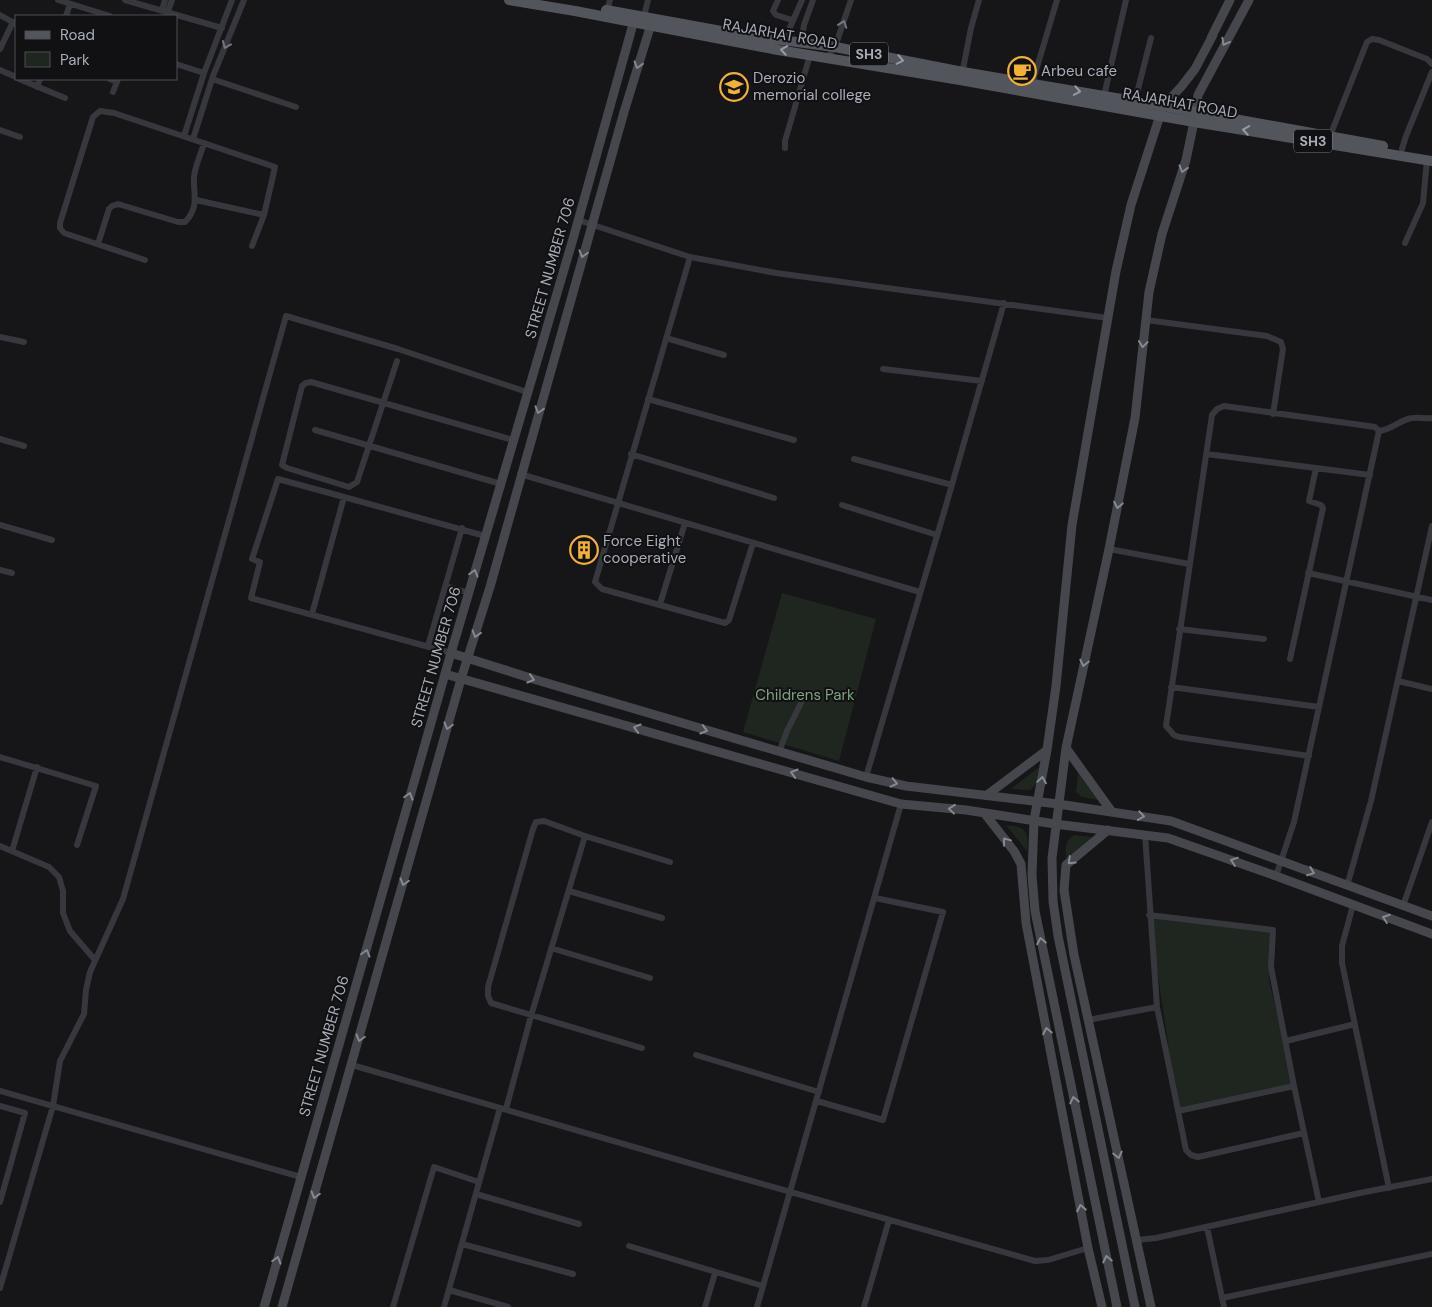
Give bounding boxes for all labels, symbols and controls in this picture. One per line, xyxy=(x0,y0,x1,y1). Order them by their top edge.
street label: RAJARHAT ROAD xyxy=(721,14,839,54)
legend xyxy=(15,15,178,80)
one-way arrow xyxy=(837,20,847,28)
text: Road xyxy=(60,25,95,45)
one-way arrow xyxy=(1221,37,1231,46)
one-way arrow xyxy=(221,40,232,49)
road number: SH3 xyxy=(850,42,888,66)
one-way arrow xyxy=(779,46,788,56)
text: Park xyxy=(60,50,90,70)
one-way arrow xyxy=(895,54,904,65)
cafe icon: Arbeu cafe xyxy=(1007,56,1037,86)
one-way arrow xyxy=(634,60,644,68)
place label: Arbeu cafe xyxy=(1041,61,1117,81)
place label: Derozio memorial college xyxy=(753,68,871,105)
school or university icon: Derozio memorial college xyxy=(719,72,749,102)
street label: RAJARHAT ROAD xyxy=(1121,83,1239,123)
one-way arrow xyxy=(1073,86,1081,96)
one-way arrow xyxy=(1241,125,1249,136)
road number: SH3 xyxy=(1294,130,1332,152)
one-way arrow xyxy=(1178,164,1188,173)
street label: STREET NUMBER 706 xyxy=(520,195,580,341)
one-way arrow xyxy=(579,250,589,258)
one-way arrow xyxy=(1138,340,1149,348)
one-way arrow xyxy=(534,406,544,414)
one-way arrow xyxy=(1113,500,1124,509)
place label: Force Eight cooperative xyxy=(603,531,686,568)
building icon: Force Eight cooperative xyxy=(569,535,599,565)
one-way arrow xyxy=(469,569,479,578)
street label: STREET NUMBER 706 xyxy=(406,584,466,730)
one-way arrow xyxy=(471,630,481,638)
one-way arrow xyxy=(1079,659,1090,668)
one-way arrow xyxy=(527,673,535,683)
park label: Childrens Park xyxy=(755,685,855,705)
one-way arrow xyxy=(444,721,454,729)
one-way arrow xyxy=(633,723,642,734)
one-way arrow xyxy=(699,724,708,734)
one-way arrow xyxy=(789,768,798,779)
one-way arrow xyxy=(1036,776,1047,784)
one-way arrow xyxy=(890,777,899,788)
one-way arrow xyxy=(404,793,414,801)
one-way arrow xyxy=(947,804,955,815)
one-way arrow xyxy=(1137,810,1145,821)
one-way arrow xyxy=(1004,838,1012,847)
one-way arrow xyxy=(1068,855,1077,864)
one-way arrow xyxy=(1230,857,1239,867)
one-way arrow xyxy=(1306,866,1315,876)
one-way arrow xyxy=(399,877,409,886)
one-way arrow xyxy=(1382,914,1391,924)
one-way arrow xyxy=(1037,937,1047,945)
one-way arrow xyxy=(360,949,370,957)
street label: STREET NUMBER 706 xyxy=(294,973,354,1119)
one-way arrow xyxy=(1042,1027,1052,1036)
one-way arrow xyxy=(355,1034,365,1042)
one-way arrow xyxy=(1069,1096,1080,1105)
one-way arrow xyxy=(1112,1151,1123,1160)
one-way arrow xyxy=(311,1190,321,1198)
one-way arrow xyxy=(1076,1204,1086,1213)
one-way arrow xyxy=(1102,1255,1112,1264)
one-way arrow xyxy=(271,1256,281,1265)

